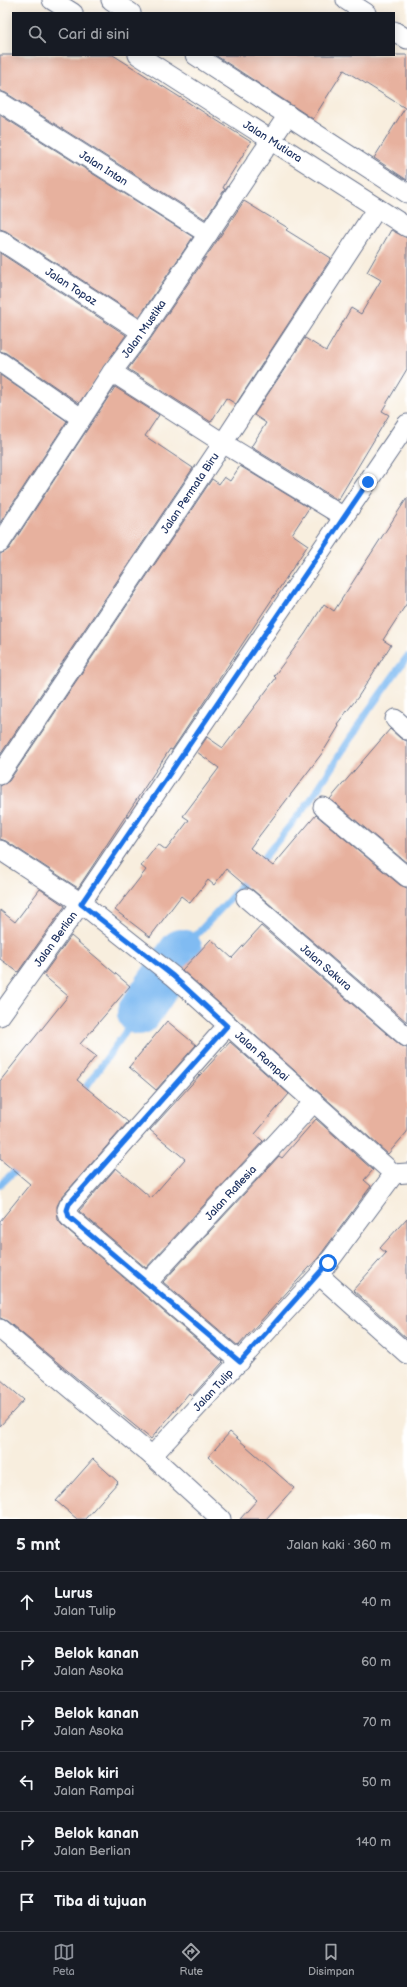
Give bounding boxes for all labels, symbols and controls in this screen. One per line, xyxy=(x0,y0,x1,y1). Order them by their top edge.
search box xyxy=(12,12,395,56)
icon: search xyxy=(26,23,48,45)
text: Cari di sini xyxy=(58,25,129,44)
street label: Jalan Mutiara xyxy=(241,118,305,165)
street label: Jalan Intan xyxy=(77,148,130,188)
street label: Jalan Topaz xyxy=(43,265,100,308)
street label: Jalan Mustika xyxy=(119,297,168,360)
street label: Jalan Permata Biru xyxy=(158,450,221,536)
route end xyxy=(359,473,377,491)
street label: Jalan Berlian xyxy=(31,909,80,969)
street label: Jalan Sakura xyxy=(298,942,355,993)
street label: Jalan Rampai xyxy=(233,1028,292,1083)
street label: Jalan Raflesia xyxy=(202,1163,259,1223)
route start xyxy=(319,1254,337,1272)
street label: Jalan Tulip xyxy=(190,1366,236,1414)
text: 5 mnt xyxy=(16,1535,60,1555)
text: Jalan kaki · 360 m xyxy=(287,1537,391,1553)
text: Lurus xyxy=(54,1584,93,1603)
icon: ahead xyxy=(16,1591,38,1613)
text: 40 m xyxy=(361,1594,391,1610)
text: Jalan Tulip xyxy=(54,1603,116,1619)
text: Belok kanan xyxy=(54,1644,139,1663)
icon: right xyxy=(16,1651,38,1673)
text: 60 m xyxy=(361,1654,391,1670)
text: Jalan Asoka xyxy=(54,1663,124,1679)
text: Belok kanan xyxy=(54,1704,139,1723)
icon: right xyxy=(16,1711,38,1733)
text: 70 m xyxy=(363,1714,391,1730)
text: Jalan Asoka xyxy=(54,1723,124,1739)
text: Belok kiri xyxy=(54,1764,119,1783)
icon: left xyxy=(16,1771,38,1793)
text: 50 m xyxy=(362,1774,391,1790)
text: Jalan Rampai xyxy=(54,1783,134,1799)
text: Belok kanan xyxy=(54,1824,139,1843)
icon: right xyxy=(16,1831,38,1853)
text: 140 m xyxy=(356,1834,391,1850)
text: Jalan Berlian xyxy=(54,1843,131,1859)
icon: arrive xyxy=(16,1891,38,1913)
text: Tiba di tujuan xyxy=(54,1892,147,1911)
tab: Peta xyxy=(52,1941,75,1978)
tab: Rute xyxy=(180,1941,203,1978)
tab: Disimpan xyxy=(308,1941,355,1978)

